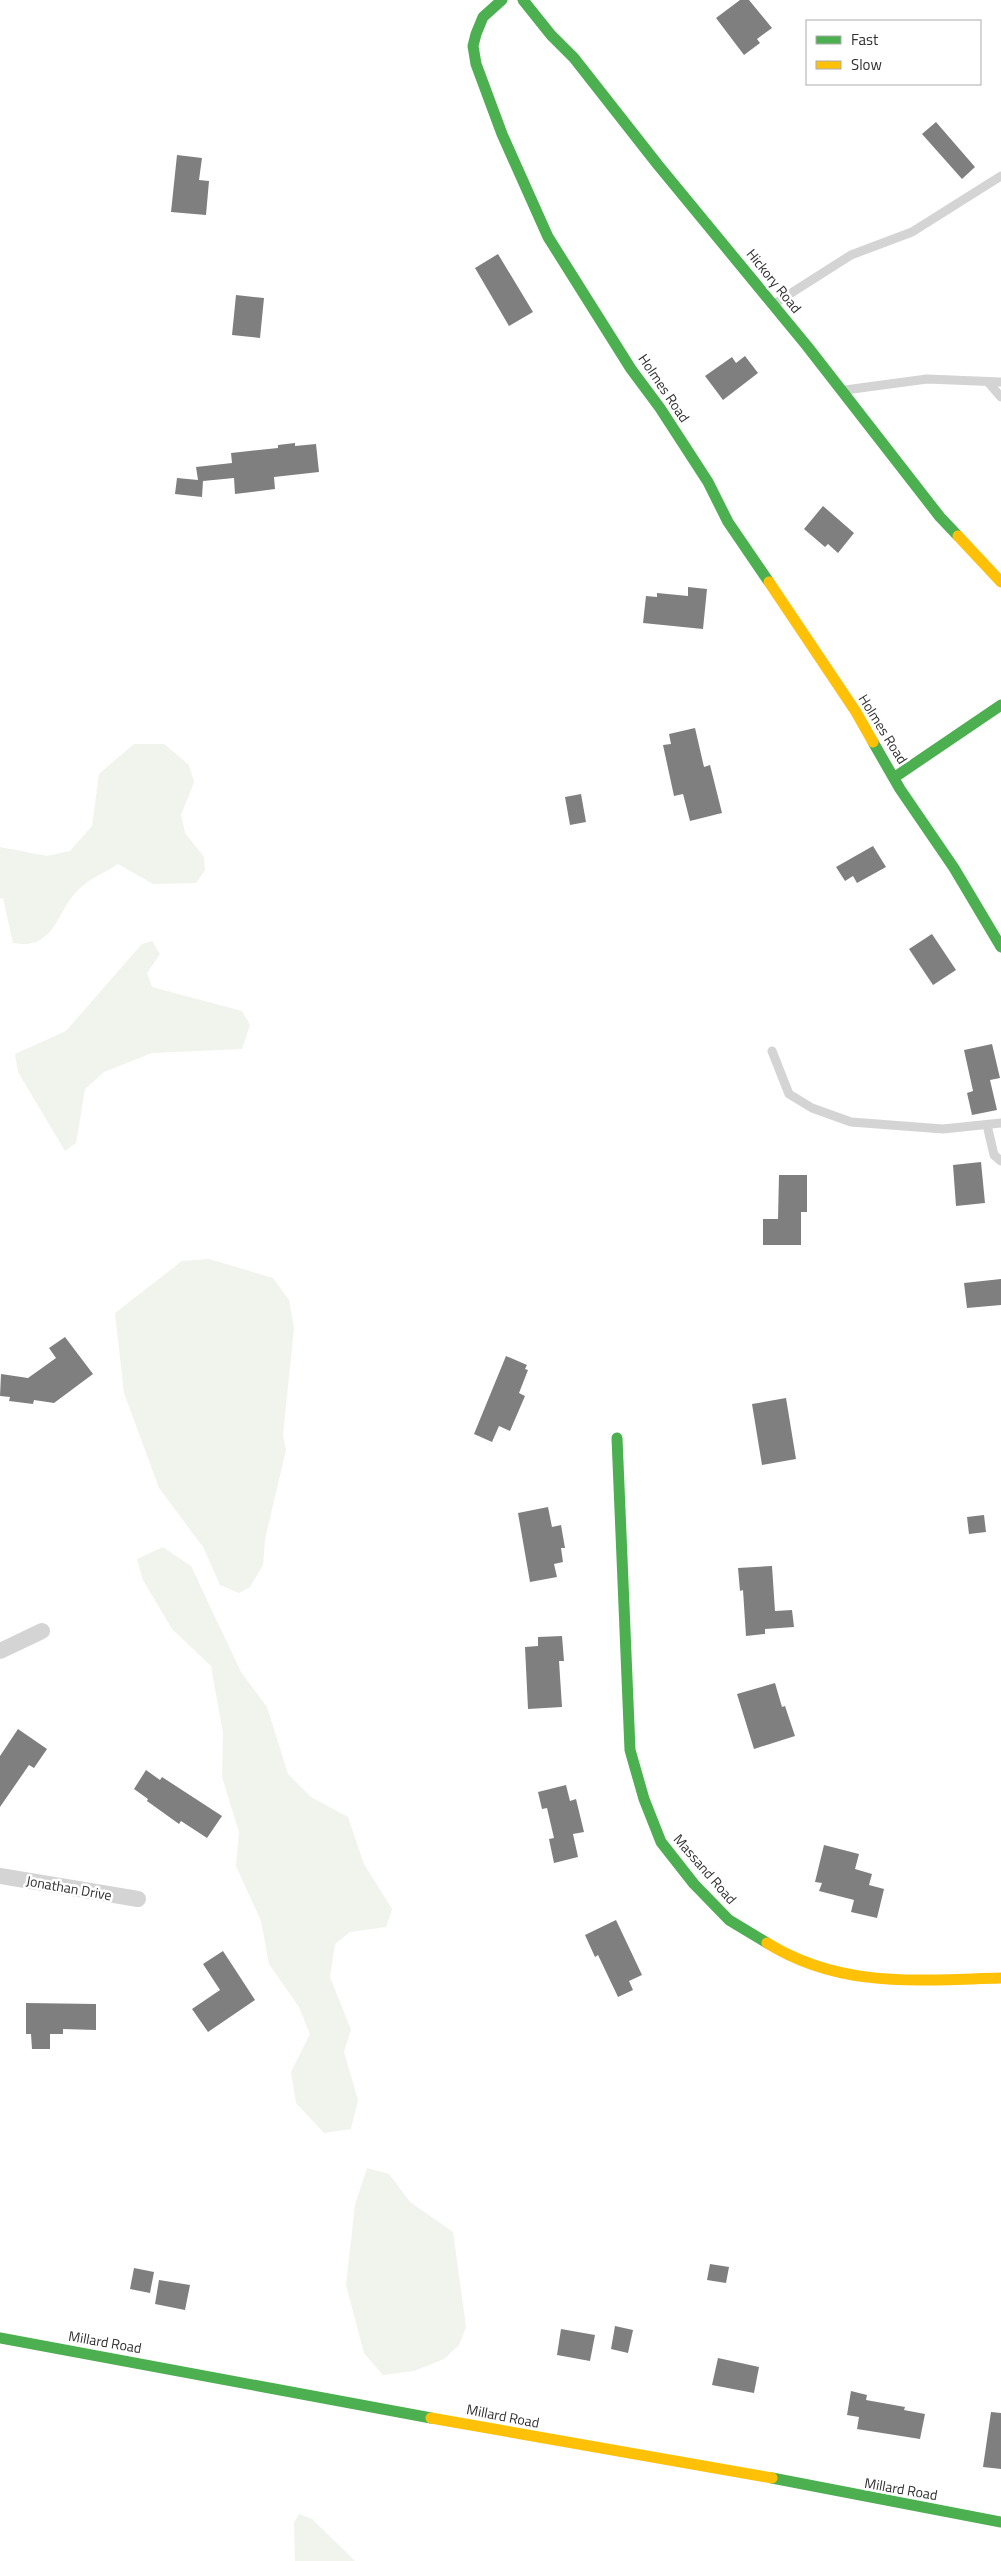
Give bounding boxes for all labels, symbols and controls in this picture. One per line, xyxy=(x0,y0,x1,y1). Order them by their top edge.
legend xyxy=(806,20,981,85)
text: Fast xyxy=(851,28,879,51)
text: Slow xyxy=(851,53,882,76)
street label: Hickory Road xyxy=(742,244,807,317)
street label: Holmes Road xyxy=(634,349,695,426)
street label: Holmes Road xyxy=(854,690,913,768)
street label: Massand Road xyxy=(669,1829,742,1908)
street label: Jonathan Drive xyxy=(25,1870,114,1905)
street label: Millard Road xyxy=(67,2325,143,2358)
street label: Millard Road xyxy=(465,2398,541,2433)
street label: Millard Road xyxy=(863,2472,939,2505)

